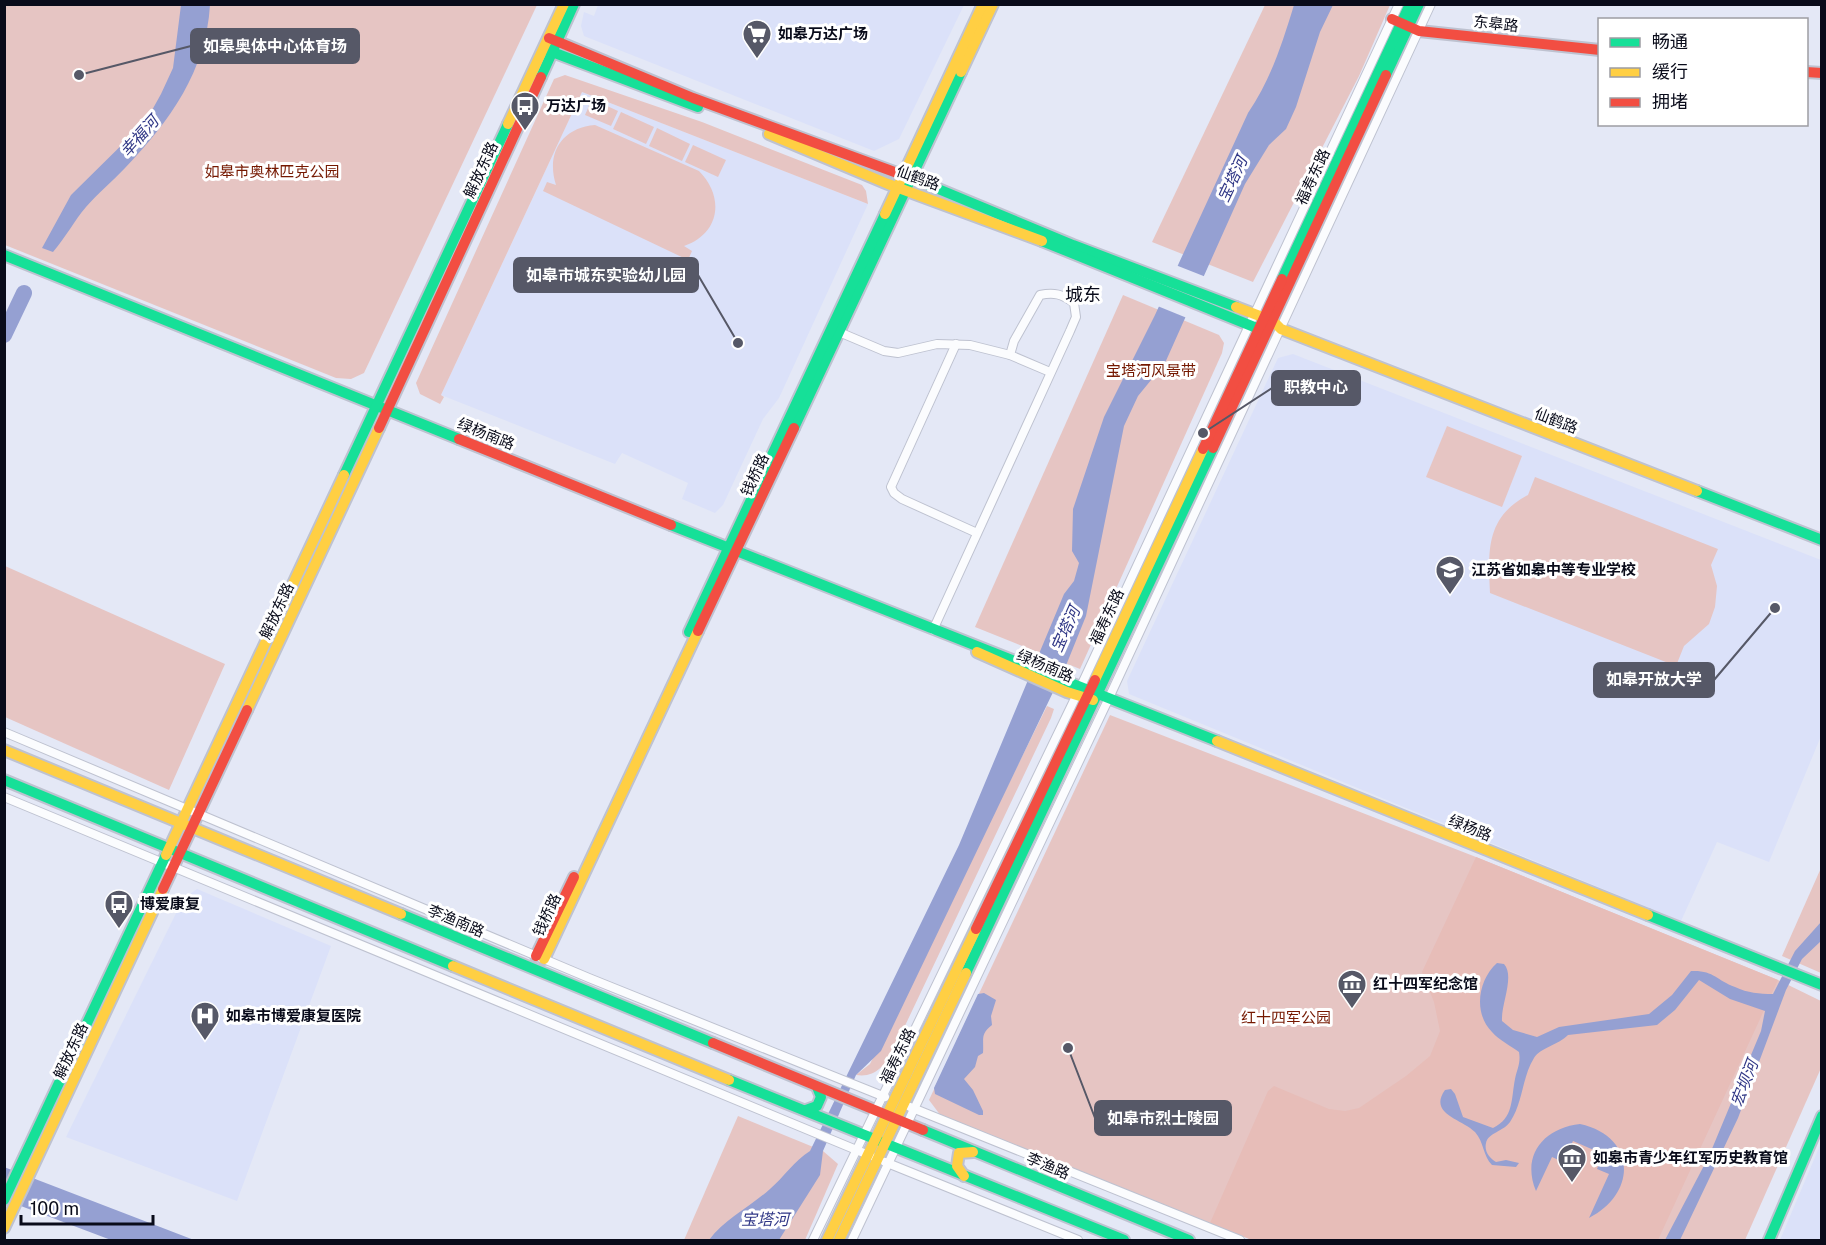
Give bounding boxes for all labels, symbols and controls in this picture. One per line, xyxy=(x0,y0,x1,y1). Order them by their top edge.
street label: 东皋路 xyxy=(1473,13,1519,34)
supermarket icon: 如皋万达广场 xyxy=(741,18,773,60)
legend xyxy=(1598,18,1808,126)
place label: 如皋万达广场 xyxy=(778,25,868,42)
callout: 如皋奥体中心体育场 xyxy=(191,29,359,63)
text: 畅通 xyxy=(1652,31,1688,52)
text: 如皋奥体中心体育场 xyxy=(203,37,347,56)
text: 缓行 xyxy=(1652,61,1688,82)
bus stop icon: 万达广场 xyxy=(509,90,541,132)
text: 拥堵 xyxy=(1652,91,1688,112)
place label: 万达广场 xyxy=(546,97,606,114)
water label: 幸福河 xyxy=(116,110,164,161)
street label: 解放东路 xyxy=(460,139,501,201)
street label: 福寿东路 xyxy=(1292,146,1333,208)
water label: 宝塔河 xyxy=(1214,151,1252,205)
street label: 仙鹤路 xyxy=(894,162,942,193)
park label: 如皋市奥林匹克公园 xyxy=(204,163,340,180)
callout: 如皋市城东实验幼儿园 xyxy=(514,258,698,292)
text: 如皋市城东实验幼儿园 xyxy=(526,266,686,285)
district label: 城东 xyxy=(1065,284,1101,305)
park label: 宝塔河风景带 xyxy=(1106,362,1196,379)
callout: 职教中心 xyxy=(1272,371,1360,405)
text: 职教中心 xyxy=(1284,378,1348,397)
street label: 仙鹤路 xyxy=(1532,405,1580,437)
street label: 绿杨南路 xyxy=(455,414,517,453)
street label: 钱桥路 xyxy=(737,451,772,499)
school or university icon: 江苏省如皋中等专业学校 xyxy=(1434,554,1466,596)
place label: 江苏省如皋中等专业学校 xyxy=(1471,561,1636,578)
street label: 解放东路 xyxy=(256,580,297,642)
street label: 福寿东路 xyxy=(1086,586,1127,648)
water label: 宝塔河 xyxy=(1047,601,1085,655)
street label: 绿杨南路 xyxy=(1014,646,1076,685)
callout: 如皋开放大学 xyxy=(1594,663,1714,697)
text: 如皋开放大学 xyxy=(1606,670,1702,689)
street label: 绿杨路 xyxy=(1446,811,1494,844)
bus stop icon: 博爱康复 xyxy=(103,888,135,930)
street label: 钱桥路 xyxy=(529,891,564,939)
place label: 博爱康复 xyxy=(140,895,200,912)
street label: 李渔南路 xyxy=(425,901,487,940)
museum icon: 红十四军纪念馆 xyxy=(1336,968,1368,1010)
place label: 红十四军纪念馆 xyxy=(1373,975,1478,992)
hospital icon: 如皋市博爱康复医院 xyxy=(189,1000,221,1042)
place label: 如皋市博爱康复医院 xyxy=(226,1007,361,1024)
park label: 红十四军公园 xyxy=(1241,1009,1331,1026)
street label: 解放东路 xyxy=(50,1020,91,1082)
street label: 福寿东路 xyxy=(877,1025,918,1086)
water label: 宏坝河 xyxy=(1727,1055,1763,1109)
callout: 如皋市烈士陵园 xyxy=(1095,1101,1231,1135)
text: 如皋市烈士陵园 xyxy=(1107,1109,1219,1128)
museum icon: 如皋市青少年红军历史教育馆 xyxy=(1556,1142,1588,1184)
street label: 李渔路 xyxy=(1024,1149,1072,1182)
place label: 如皋市青少年红军历史教育馆 xyxy=(1593,1149,1788,1166)
scale bar xyxy=(21,1188,153,1226)
text: 100 m xyxy=(30,1198,79,1219)
water label: 宝塔河 xyxy=(741,1210,792,1229)

